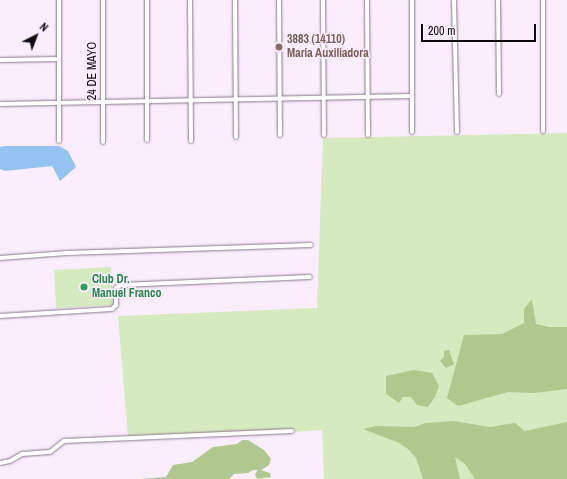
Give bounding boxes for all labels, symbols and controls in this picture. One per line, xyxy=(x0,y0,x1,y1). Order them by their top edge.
north arrow xyxy=(16,16,56,56)
scale bar xyxy=(423,16,538,42)
text: N xyxy=(37,20,51,34)
text: 200 m xyxy=(428,23,455,39)
place label: 3883 (14110) Maria Auxiliadora xyxy=(287,33,369,61)
street label: 24 DE MAYO xyxy=(86,42,100,100)
marker: 3883 (14110) Maria Auxiliadora xyxy=(274,42,284,52)
place label: Club Dr. Manuel Franco xyxy=(92,273,161,301)
marker: Club Dr. Manuel Franco xyxy=(79,282,89,292)

